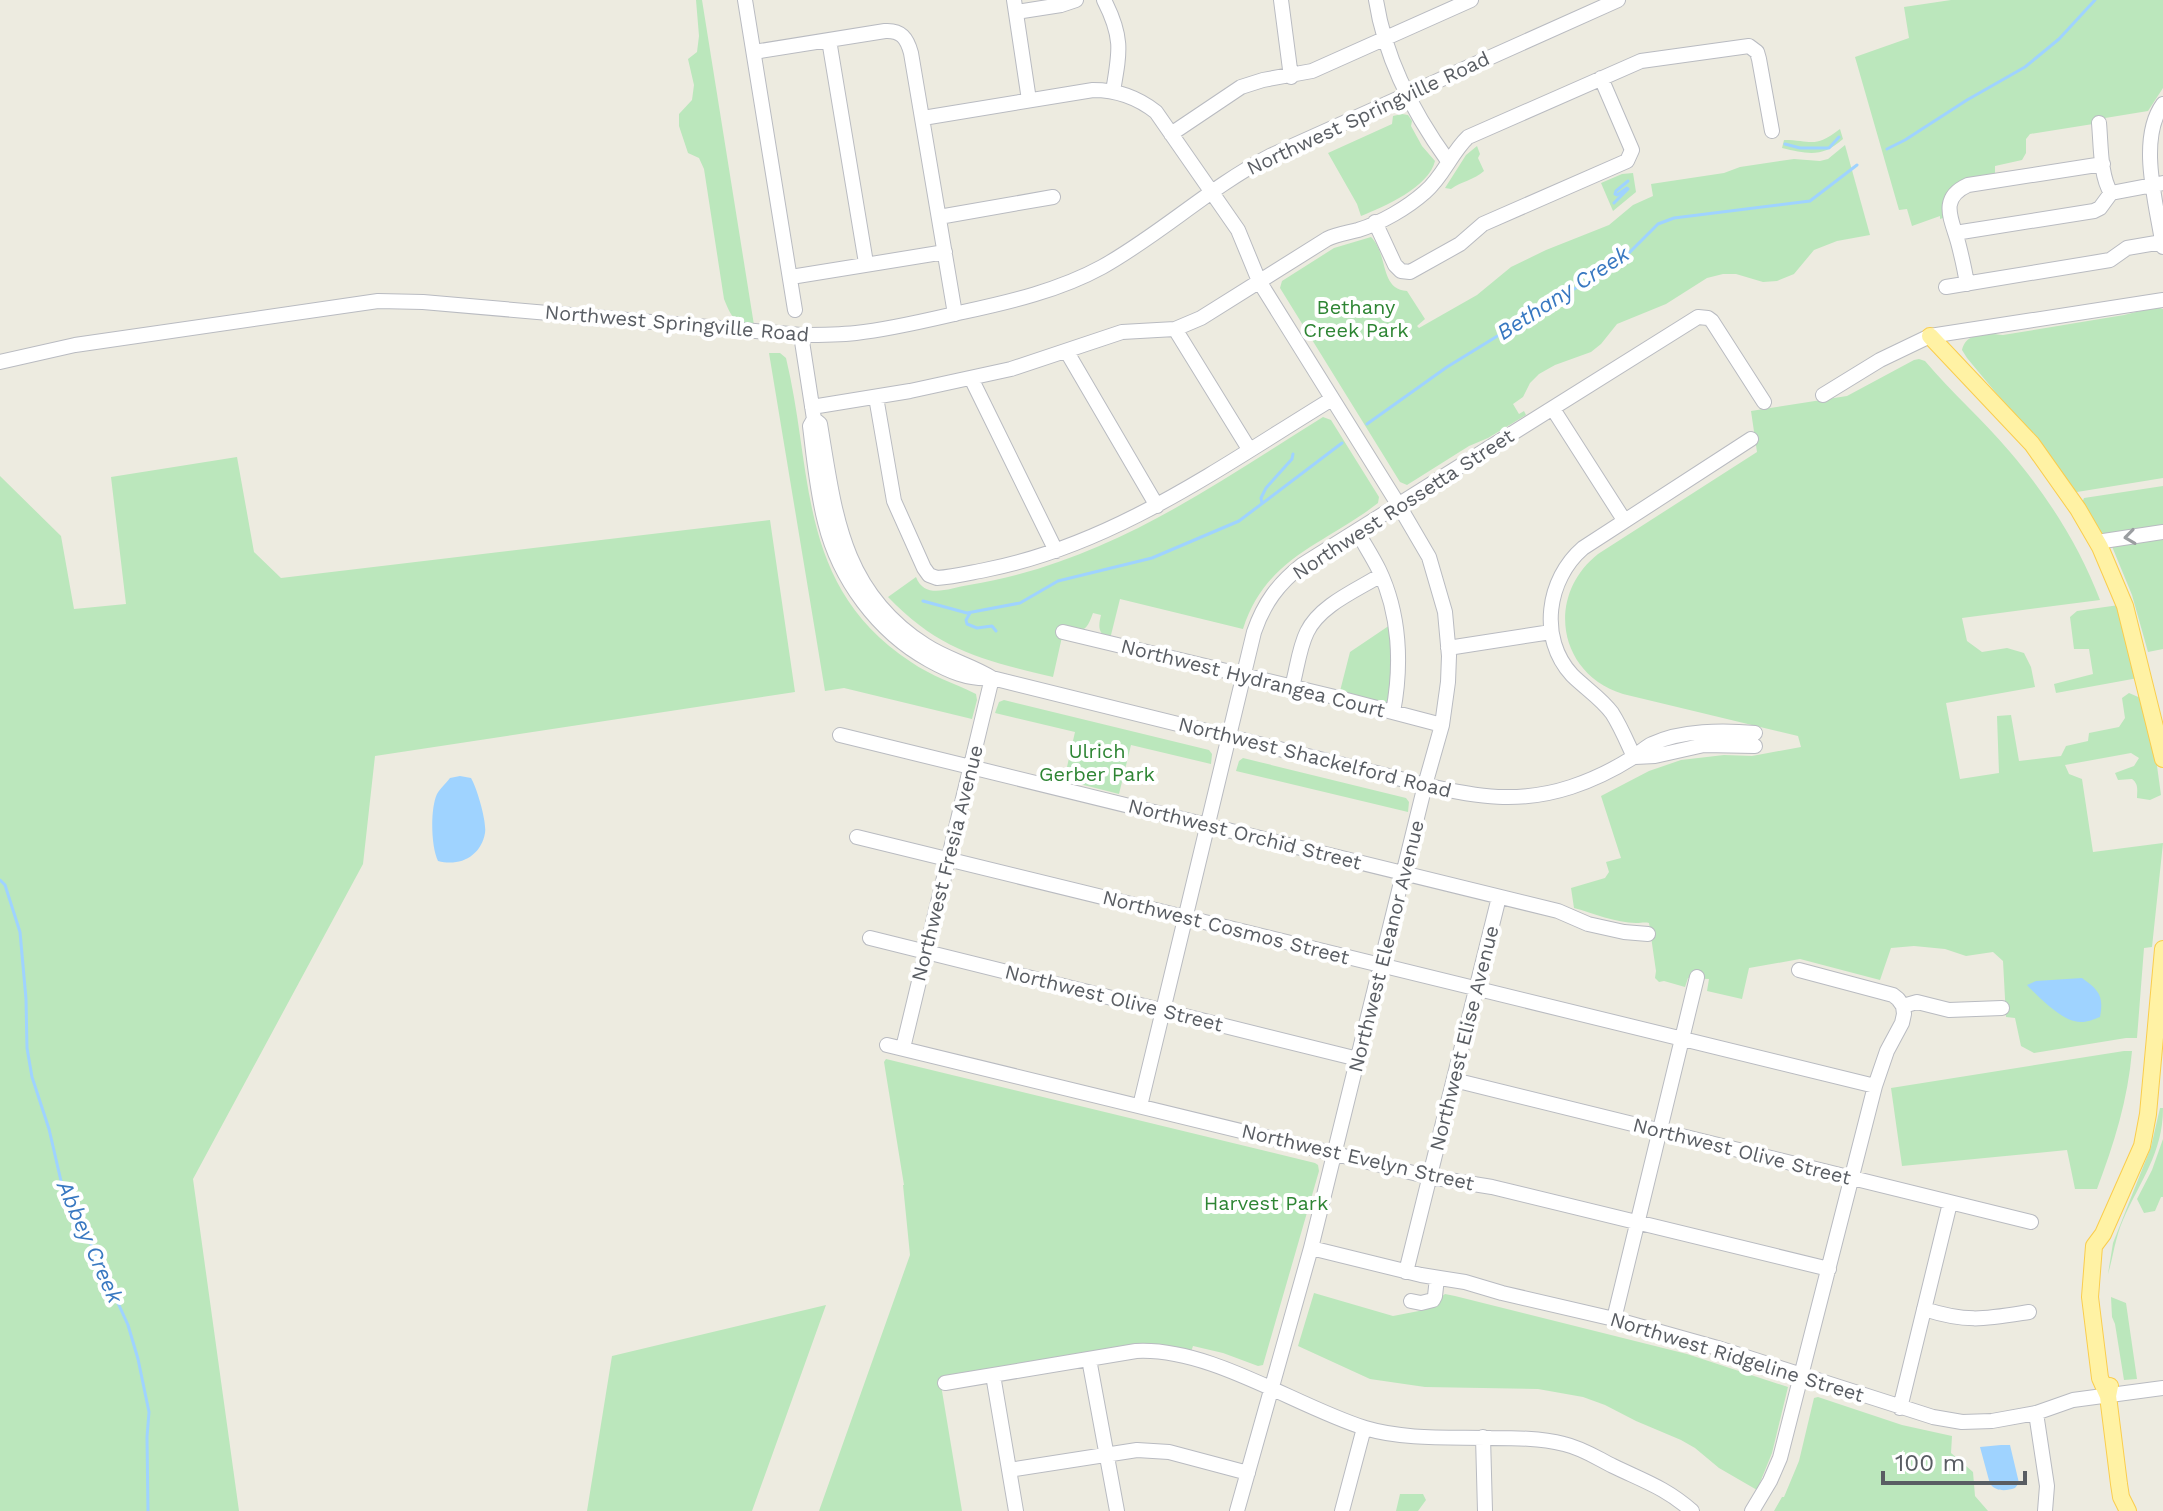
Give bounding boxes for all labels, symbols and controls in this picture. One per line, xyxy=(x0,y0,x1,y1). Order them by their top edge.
street label: Northwest Springville Road xyxy=(1243,46,1493,180)
water label: Bethany Creek xyxy=(1492,240,1635,345)
park label: Bethany Creek Park xyxy=(1303,295,1409,342)
street label: Northwest Springville Road xyxy=(544,299,810,347)
street label: Northwest Rossetta Street xyxy=(1288,423,1519,585)
one-way arrow xyxy=(2123,528,2137,545)
street label: Northwest Hydrangea Court xyxy=(1118,634,1388,723)
street label: Northwest Shackelford Road xyxy=(1176,711,1454,803)
park label: Ulrich Gerber Park xyxy=(1039,739,1155,786)
street label: Northwest Fresia Avenue xyxy=(906,742,988,984)
street label: Northwest Orchid Street xyxy=(1126,793,1365,875)
street label: Northwest Eleanor Avenue xyxy=(1343,817,1429,1075)
street label: Northwest Cosmos Street xyxy=(1100,885,1352,969)
street label: Northwest Elise Avenue xyxy=(1424,923,1504,1153)
street label: Northwest Olive Street xyxy=(1003,959,1226,1037)
street label: Northwest Olive Street xyxy=(1631,1112,1854,1190)
street label: Northwest Evelyn Street xyxy=(1239,1119,1477,1196)
water label: Abbey Creek xyxy=(51,1176,129,1308)
park label: Harvest Park xyxy=(1204,1191,1328,1215)
street label: Northwest Ridgeline Street xyxy=(1607,1307,1867,1407)
scale bar xyxy=(1883,1435,2025,1485)
text: 100 m xyxy=(1895,1449,1965,1477)

